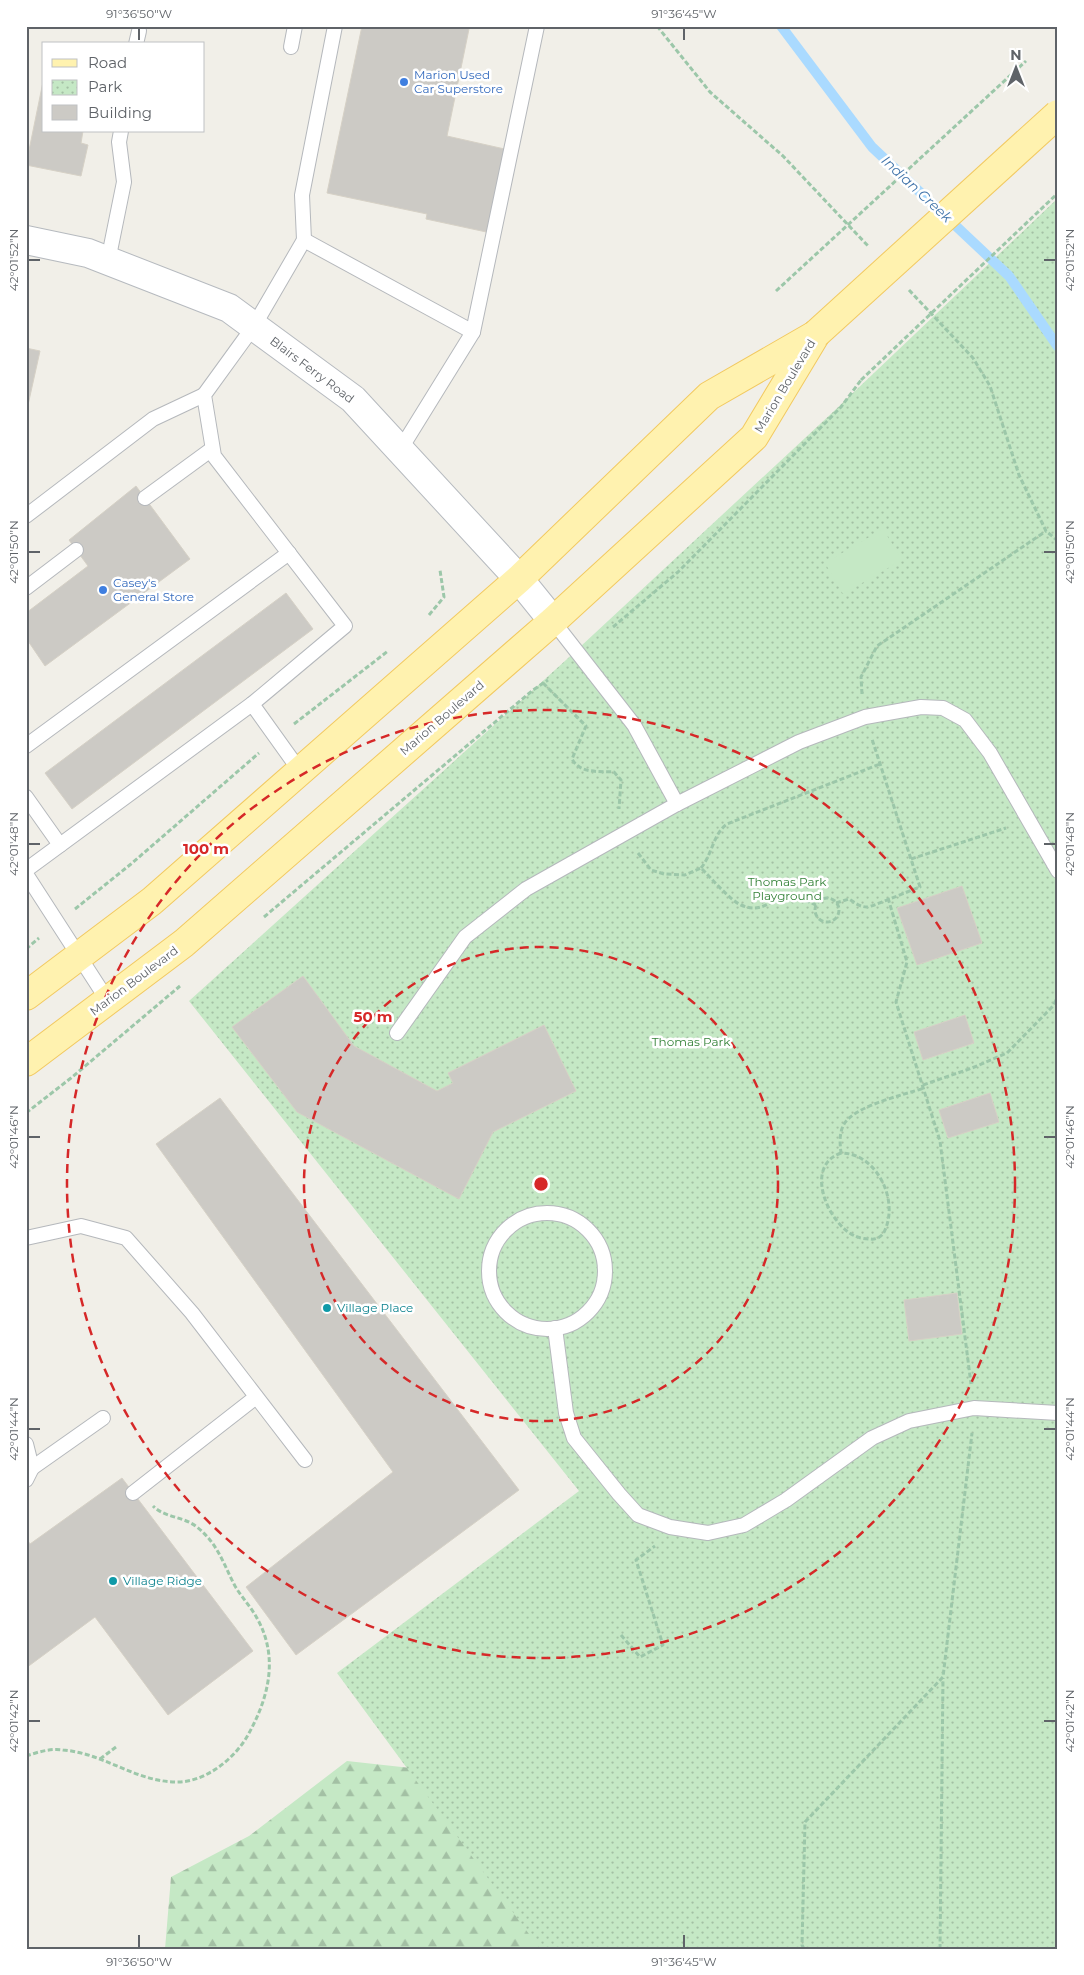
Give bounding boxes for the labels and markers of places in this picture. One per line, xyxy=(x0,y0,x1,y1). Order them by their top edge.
place label: Marion Used Car Superstore xyxy=(414,67,503,96)
marker: Marion Used Car Superstore xyxy=(398,76,410,88)
place label: Casey's General Store xyxy=(113,575,194,604)
marker: Casey's General Store xyxy=(97,584,109,596)
centre of rings xyxy=(532,1175,550,1193)
place label: Village Place xyxy=(337,1300,413,1315)
marker: Village Place xyxy=(321,1302,333,1314)
place label: Village Ridge xyxy=(123,1573,202,1588)
marker: Village Ridge xyxy=(107,1575,119,1587)

